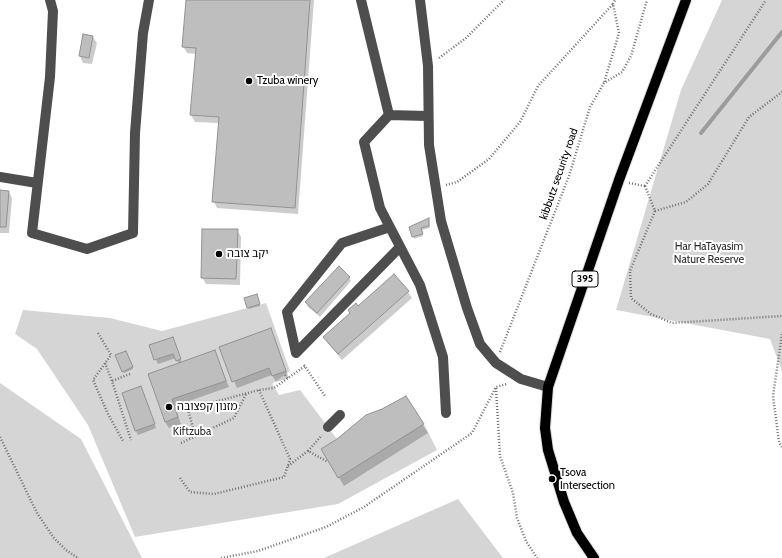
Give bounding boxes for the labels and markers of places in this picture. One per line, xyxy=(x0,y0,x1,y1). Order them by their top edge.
place label: Tzuba winery xyxy=(257,74,318,88)
marker: Tzuba winery xyxy=(244,76,254,86)
place label: יקב צובה xyxy=(227,247,268,261)
marker: יקב צובה xyxy=(214,249,224,259)
place label: מזנון קפצובה xyxy=(177,400,238,414)
marker: מזנון קפצובה xyxy=(164,402,174,412)
place label: Tsova Intersection xyxy=(560,466,615,492)
marker: Tsova Intersection xyxy=(547,474,557,484)

